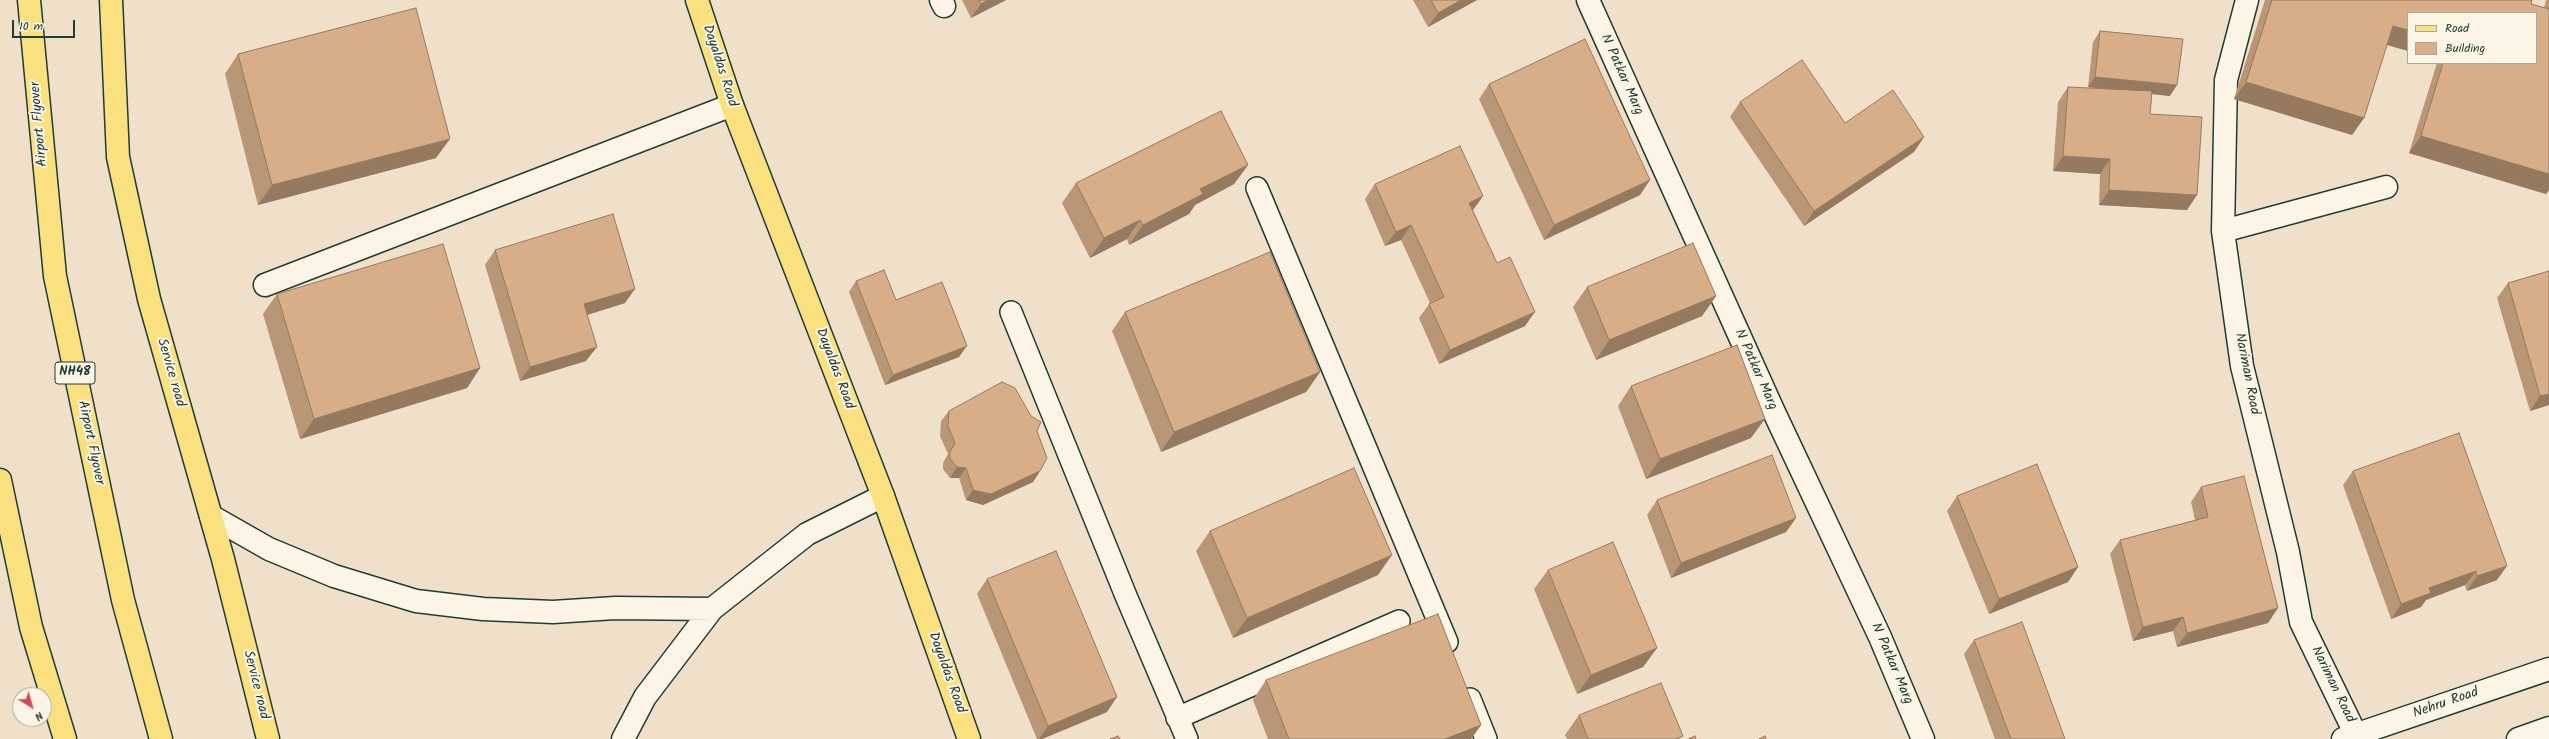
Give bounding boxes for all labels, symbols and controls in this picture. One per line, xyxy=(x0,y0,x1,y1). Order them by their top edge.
scale bar xyxy=(14,12,77,38)
legend xyxy=(2407,12,2537,64)
text: 10 m xyxy=(19,17,43,36)
text: Road xyxy=(2445,19,2469,38)
street label: Dayaldas Road xyxy=(698,23,740,109)
street label: N Patkar Marg xyxy=(1596,32,1646,118)
text: Building xyxy=(2445,39,2485,58)
street label: Airport Flyover xyxy=(28,81,52,167)
street label: Dayaldas Road xyxy=(811,326,857,412)
street label: N Patkar Marg xyxy=(1730,327,1780,413)
street label: Nariman Road xyxy=(2230,332,2262,416)
street label: Service road xyxy=(152,337,188,409)
road number: NH48 xyxy=(55,362,95,384)
street label: Airport Flyover xyxy=(73,399,107,487)
street label: N Patkar Marg xyxy=(1866,621,1916,707)
street label: Dayaldas Road xyxy=(924,630,968,716)
street label: Nariman Road xyxy=(2306,644,2358,726)
street label: Service road xyxy=(238,649,272,721)
street label: Nehru Road xyxy=(2411,685,2481,723)
north arrow xyxy=(12,687,52,727)
text: N xyxy=(30,707,47,725)

